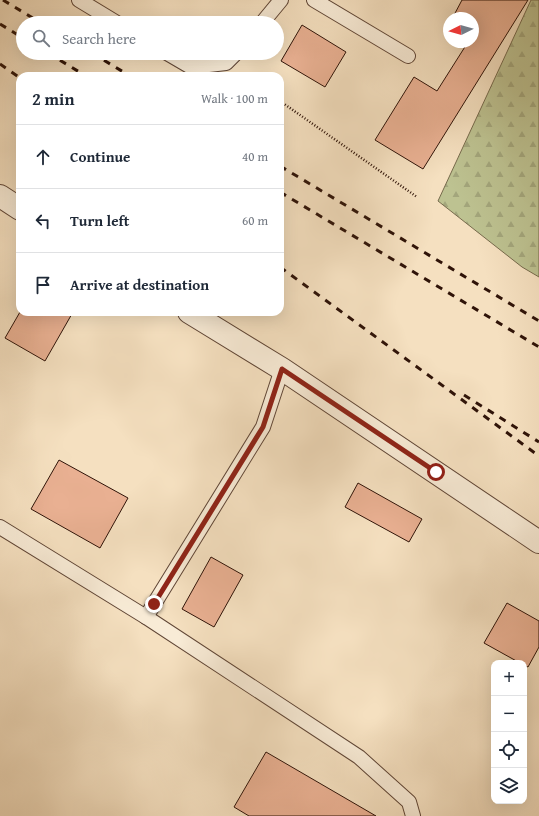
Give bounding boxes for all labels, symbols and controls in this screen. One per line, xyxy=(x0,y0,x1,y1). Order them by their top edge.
north arrow xyxy=(443,12,479,48)
search box xyxy=(16,16,284,60)
icon: search xyxy=(30,27,52,49)
text: Search here xyxy=(62,28,136,49)
text: 2 min xyxy=(32,86,74,111)
text: Walk · 100 m xyxy=(201,89,268,108)
icon: ahead xyxy=(32,146,54,168)
text: Continue xyxy=(70,146,131,167)
text: 40 m xyxy=(242,147,268,166)
icon: left xyxy=(32,210,54,232)
text: Turn left xyxy=(70,210,129,231)
text: 60 m xyxy=(242,211,268,230)
icon: arrive xyxy=(32,274,54,296)
text: Arrive at destination xyxy=(70,274,209,295)
route start xyxy=(427,463,445,481)
route end xyxy=(145,595,163,613)
map controls xyxy=(491,660,527,804)
button: + xyxy=(491,660,527,696)
button: − xyxy=(491,696,527,732)
button: locate xyxy=(491,732,527,768)
button: layers xyxy=(491,768,527,804)

